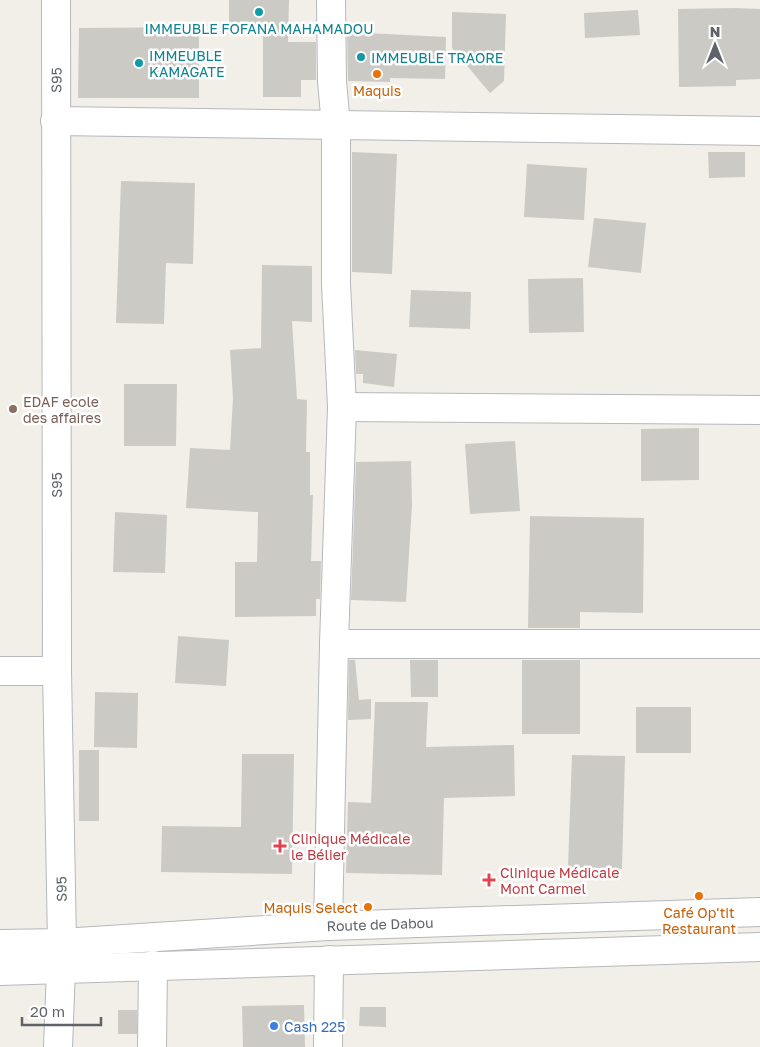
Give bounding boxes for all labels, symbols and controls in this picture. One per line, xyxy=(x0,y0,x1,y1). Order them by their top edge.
marker: IMMEUBLE FOFANA MAHAMADOU xyxy=(253,6,265,18)
place label: IMMEUBLE FOFANA MAHAMADOU xyxy=(145,20,373,37)
north arrow xyxy=(690,20,740,70)
text: N xyxy=(710,23,720,40)
place label: IMMEUBLE KAMAGATE xyxy=(149,47,225,80)
place label: IMMEUBLE TRAORE xyxy=(371,49,503,66)
marker: IMMEUBLE TRAORE xyxy=(355,51,367,63)
marker: IMMEUBLE KAMAGATE xyxy=(133,57,145,69)
street label: S95 xyxy=(47,67,65,93)
marker: Maquis xyxy=(371,68,383,80)
place label: Maquis xyxy=(353,82,401,99)
place label: EDAF ecole des affaires xyxy=(23,393,101,426)
marker: EDAF ecole des affaires xyxy=(7,403,19,415)
street label: S95 xyxy=(48,472,65,498)
place label: Clinique Médicale le Bélier xyxy=(291,830,410,863)
marker: Clinique Médicale le Bélier xyxy=(273,839,287,853)
place label: Clinique Médicale Mont Carmel xyxy=(500,864,619,897)
marker: Clinique Médicale Mont Carmel xyxy=(482,873,496,887)
street label: S95 xyxy=(52,876,70,902)
marker: Café Op'tit Restaurant xyxy=(693,890,705,902)
place label: Maquis Select xyxy=(264,899,358,916)
marker: Maquis Select xyxy=(362,901,374,913)
place label: Café Op'tit Restaurant xyxy=(662,904,736,937)
street label: Route de Dabou xyxy=(326,914,434,934)
scale bar xyxy=(22,994,101,1026)
text: 20 m xyxy=(30,1002,65,1020)
place label: Cash 225 xyxy=(284,1018,345,1035)
marker: Cash 225 xyxy=(268,1020,280,1032)

